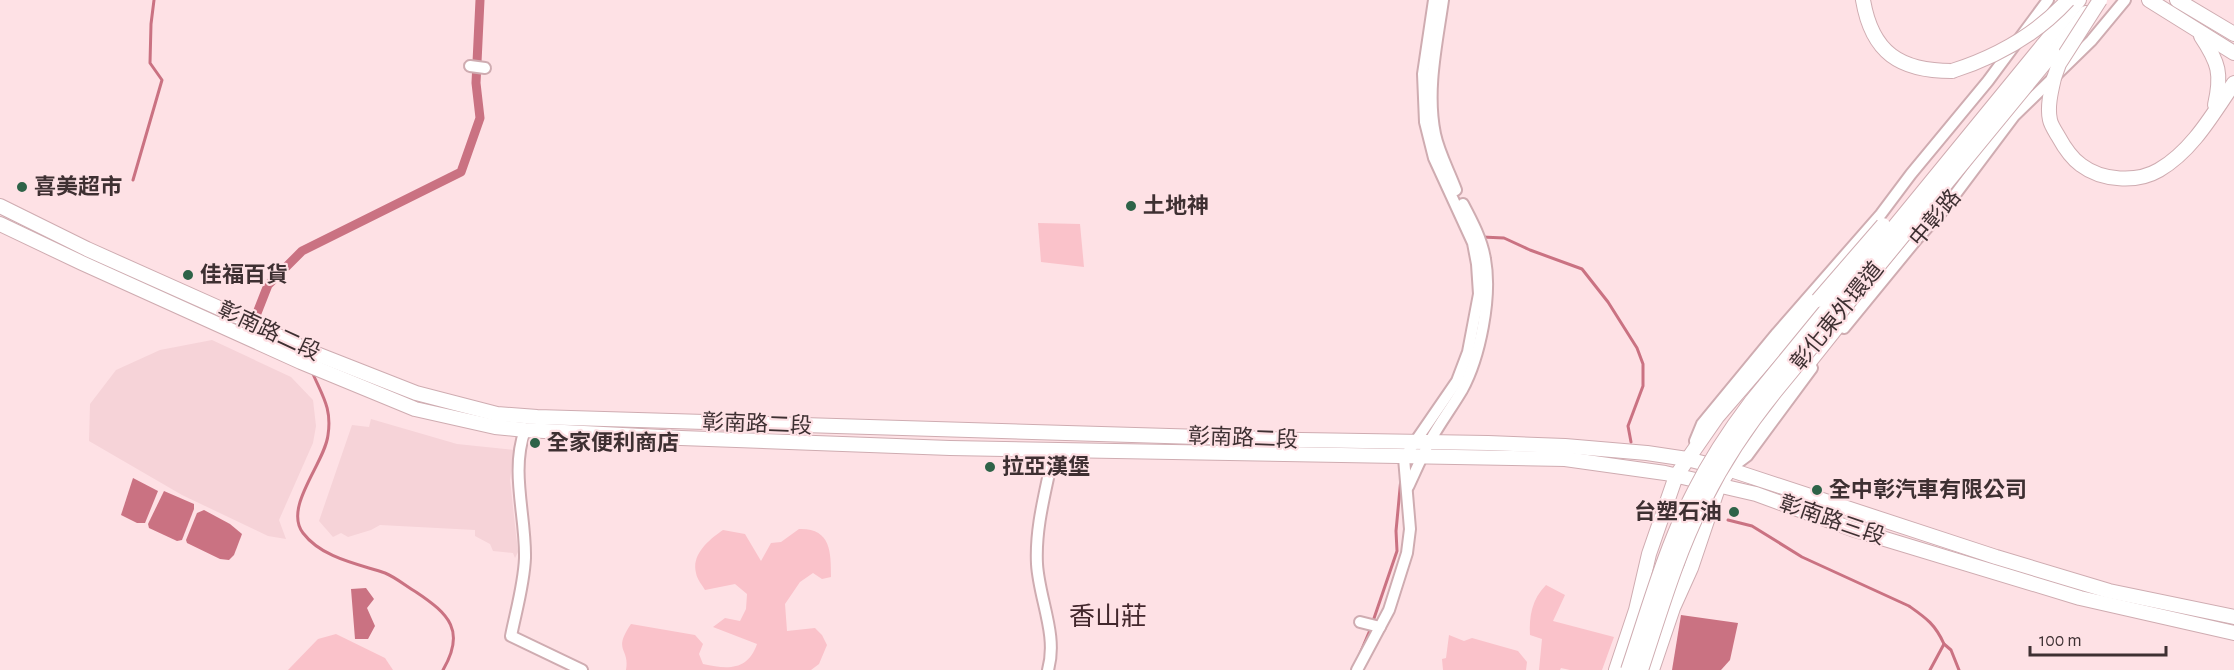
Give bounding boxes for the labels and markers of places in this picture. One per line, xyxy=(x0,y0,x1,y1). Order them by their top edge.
place label: 喜美超市 xyxy=(34,174,122,198)
marker: 喜美超市 xyxy=(15,180,29,194)
place label: 土地神 xyxy=(1143,194,1209,217)
marker: 土地神 xyxy=(1124,199,1138,213)
place label: 佳福百貨 xyxy=(200,263,288,286)
marker: 佳福百貨 xyxy=(181,268,195,282)
place label: 全家便利商店 xyxy=(547,431,679,454)
marker: 全家便利商店 xyxy=(528,436,542,450)
place label: 拉亞漢堡 xyxy=(1002,455,1090,478)
marker: 拉亞漢堡 xyxy=(983,460,997,474)
place label: 全中彰汽車有限公司 xyxy=(1829,478,2027,501)
marker: 全中彰汽車有限公司 xyxy=(1810,483,1824,497)
place label: 台塑石油 xyxy=(1634,499,1722,523)
marker: 台塑石油 xyxy=(1727,505,1741,519)

